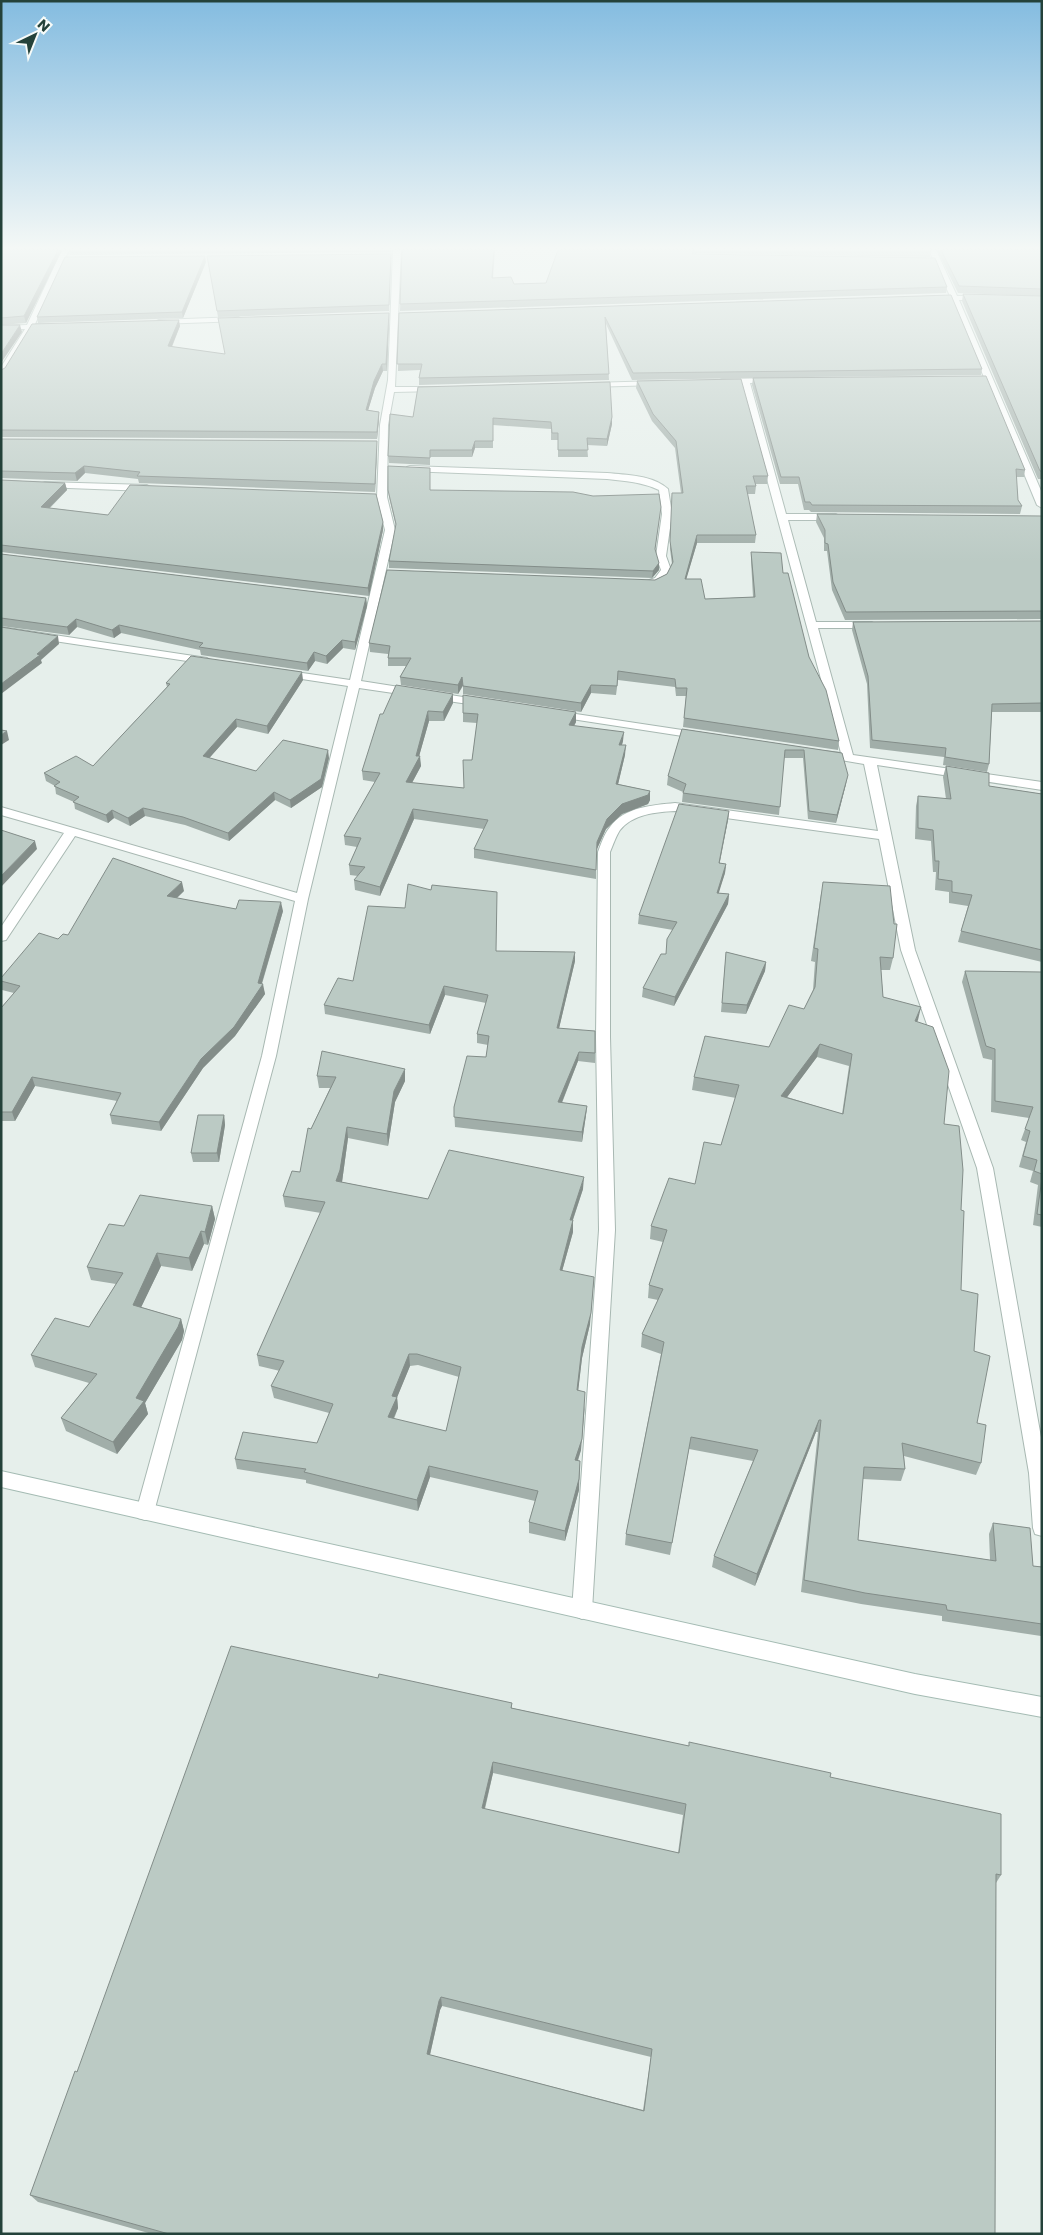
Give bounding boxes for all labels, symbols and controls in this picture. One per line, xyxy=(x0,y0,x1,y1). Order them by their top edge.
north arrow xyxy=(10,10,60,60)
text: N xyxy=(33,15,55,36)

